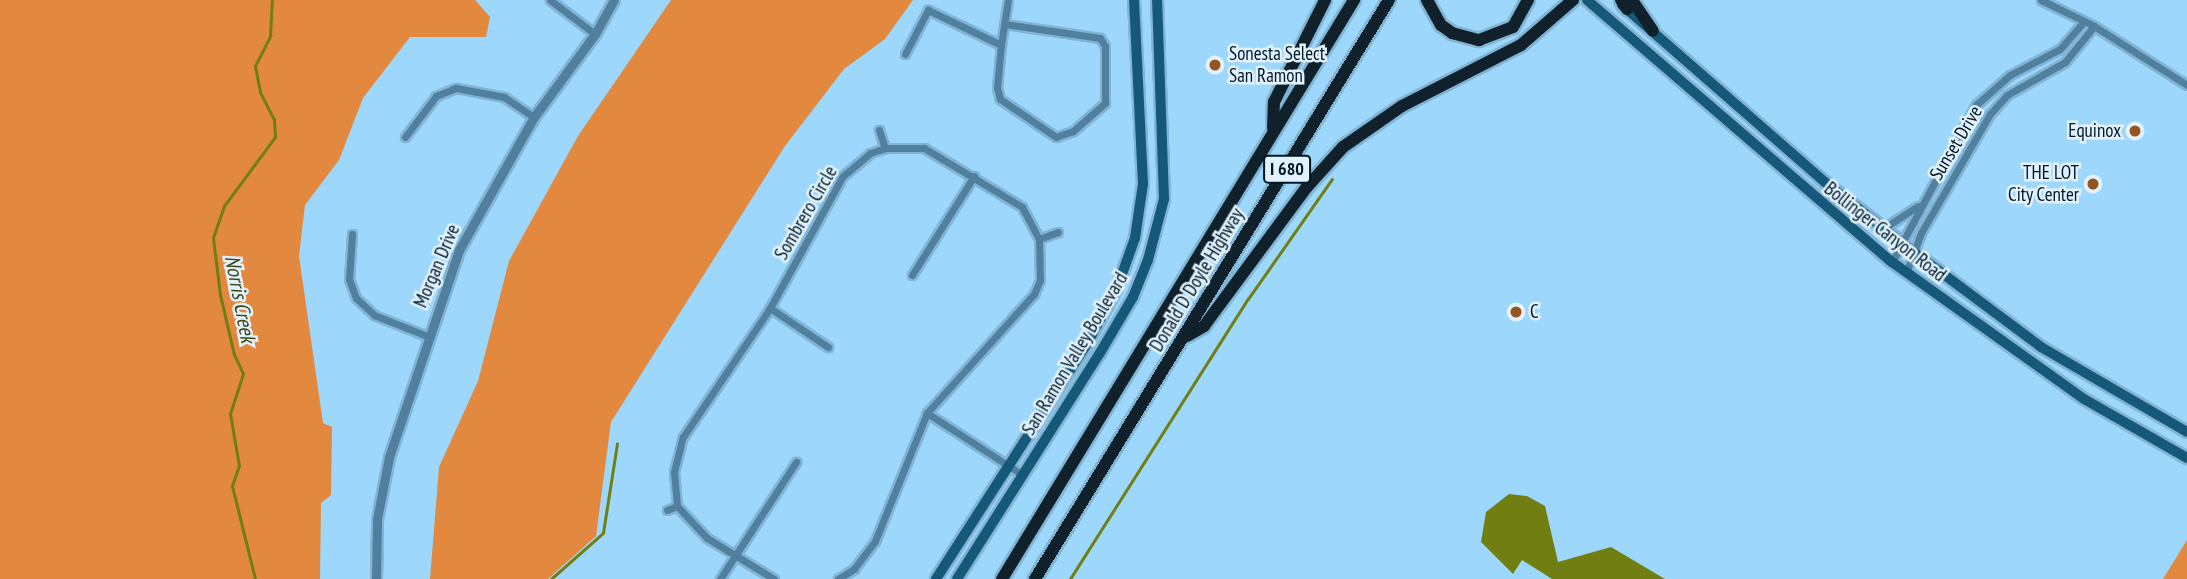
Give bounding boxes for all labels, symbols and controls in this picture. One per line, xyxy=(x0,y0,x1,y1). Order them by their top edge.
place label: Sonesta Select San Ramon xyxy=(1229,43,1325,87)
marker: Sonesta Select San Ramon xyxy=(1207,57,1223,73)
street label: Sunset Drive xyxy=(1925,102,1987,184)
place label: Equinox xyxy=(2068,120,2121,142)
marker: Equinox xyxy=(2127,123,2143,139)
road number: I 680 xyxy=(1262,154,1312,184)
street label: Sombrero Circle xyxy=(770,162,842,264)
place label: THE LOT City Center xyxy=(2007,162,2079,206)
marker: THE LOT City Center xyxy=(2085,176,2101,192)
street label: Bollinger Canyon Road xyxy=(1820,177,1950,287)
street label: Donald D Doyle Highway xyxy=(1145,204,1249,356)
street label: Morgan Drive xyxy=(409,221,465,311)
water label: Norris Creek xyxy=(219,253,261,345)
street label: San Ramon Valley Boulevard xyxy=(1017,268,1133,440)
place label: C xyxy=(1530,301,1539,323)
marker: C xyxy=(1508,304,1524,320)

